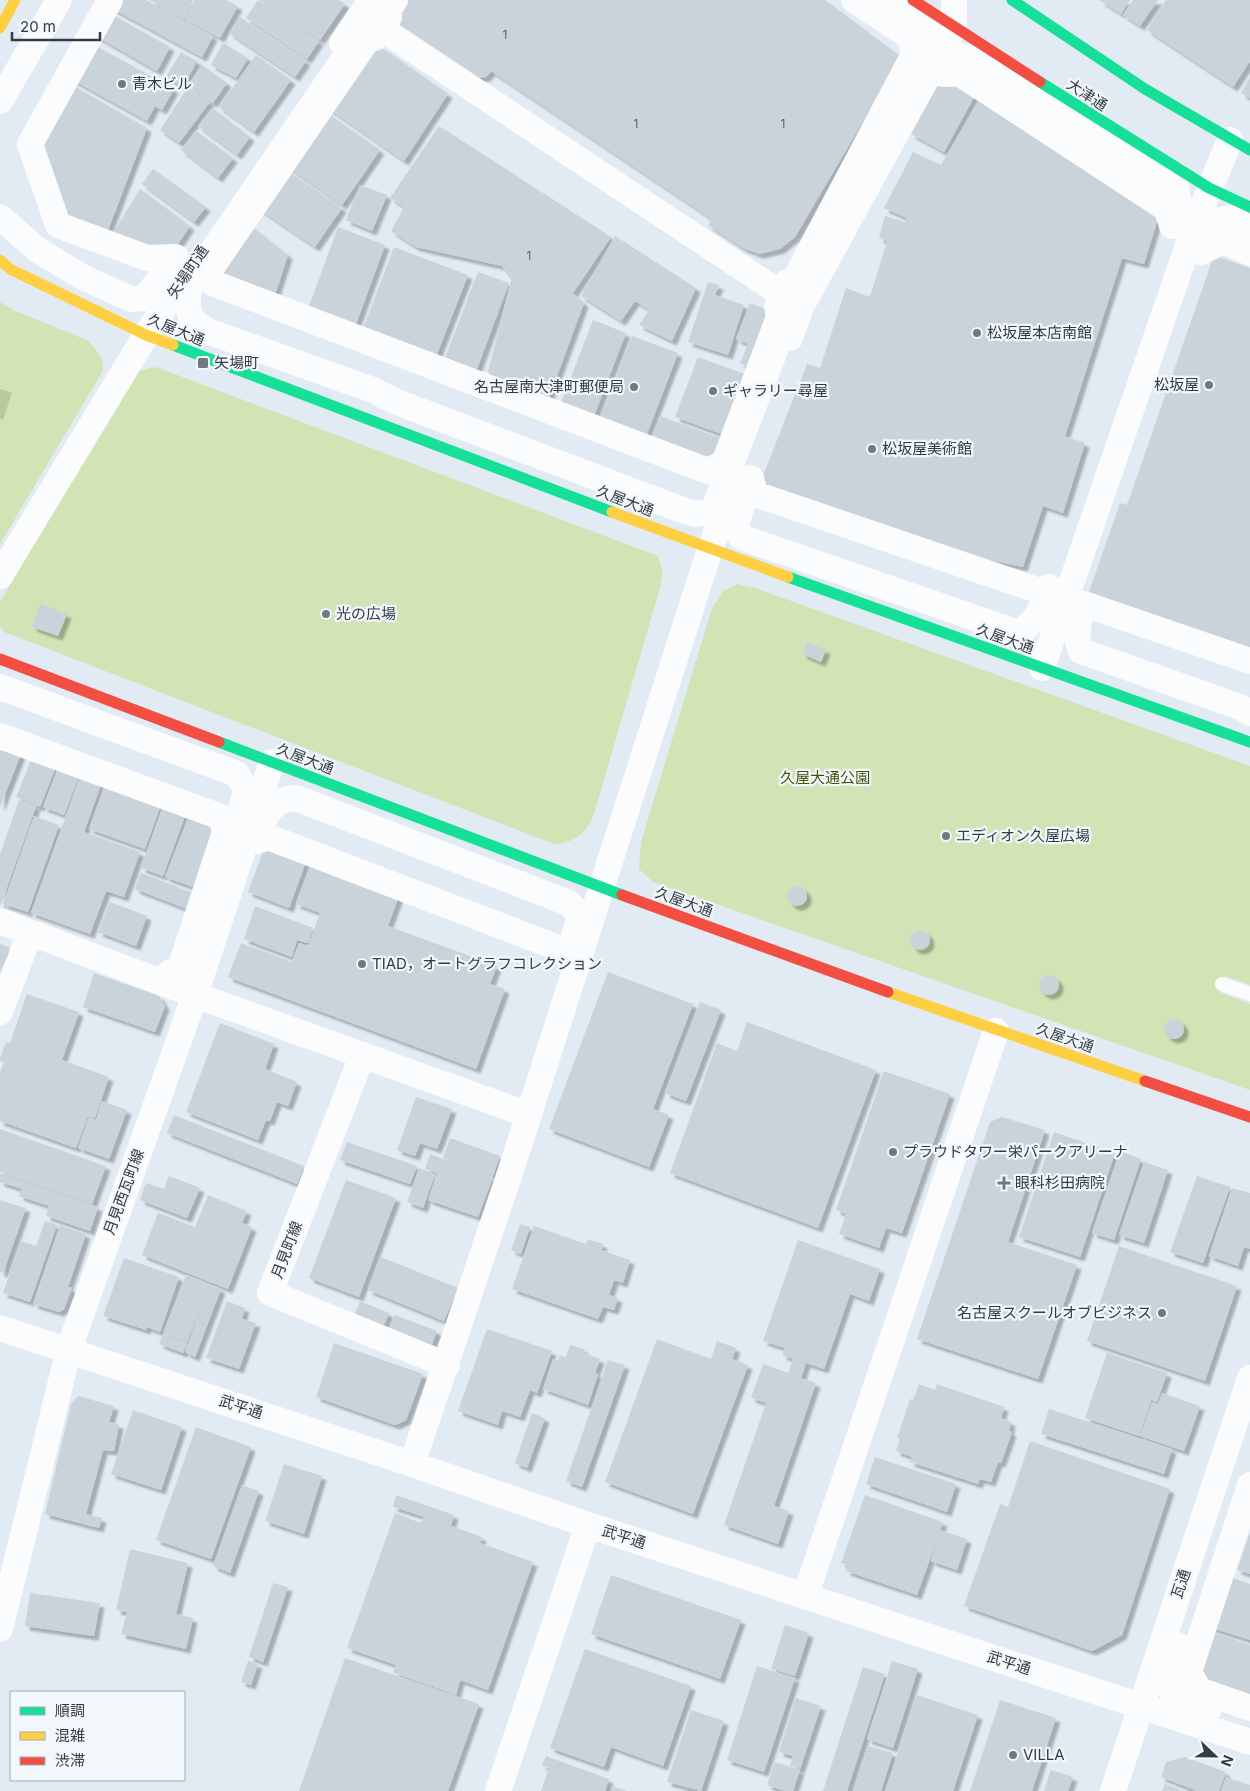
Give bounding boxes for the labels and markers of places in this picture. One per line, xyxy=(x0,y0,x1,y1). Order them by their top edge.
place label: 青木ビル xyxy=(132,74,192,93)
marker: 青木ビル xyxy=(116,78,128,90)
place label: 松坂屋本店南館 xyxy=(987,323,1092,342)
marker: 松坂屋本店南館 xyxy=(971,327,983,339)
place label: 矢場町 xyxy=(214,353,259,372)
marker: 矢場町 xyxy=(196,356,210,370)
place label: 松坂屋 xyxy=(1154,375,1199,394)
place label: 名古屋南大津町郵便局 xyxy=(474,377,624,396)
marker: 松坂屋 xyxy=(1203,379,1215,391)
marker: 名古屋南大津町郵便局 xyxy=(628,381,640,393)
place label: ギャラリー尋屋 xyxy=(723,381,828,400)
marker: ギャラリー尋屋 xyxy=(707,385,719,397)
place label: 松坂屋美術館 xyxy=(882,439,972,458)
marker: 松坂屋美術館 xyxy=(866,443,878,455)
place label: 光の広場 xyxy=(336,604,396,623)
marker: 光の広場 xyxy=(320,608,332,620)
place label: エディオン久屋広場 xyxy=(956,826,1090,845)
marker: エディオン久屋広場 xyxy=(940,830,952,842)
place label: TIAD，オートグラフコレクション xyxy=(372,954,602,973)
marker: TIAD，オートグラフコレクション xyxy=(356,958,368,970)
place label: プラウドタワー栄パークアリーナ xyxy=(903,1142,1128,1161)
marker: プラウドタワー栄パークアリーナ xyxy=(887,1146,899,1158)
place label: 眼科杉田病院 xyxy=(1015,1173,1105,1192)
marker: 眼科杉田病院 xyxy=(997,1176,1011,1190)
place label: 名古屋スクールオブビジネス xyxy=(957,1303,1152,1322)
marker: 名古屋スクールオブビジネス xyxy=(1156,1307,1168,1319)
place label: VILLA xyxy=(1023,1745,1065,1764)
marker: VILLA xyxy=(1007,1749,1019,1761)

